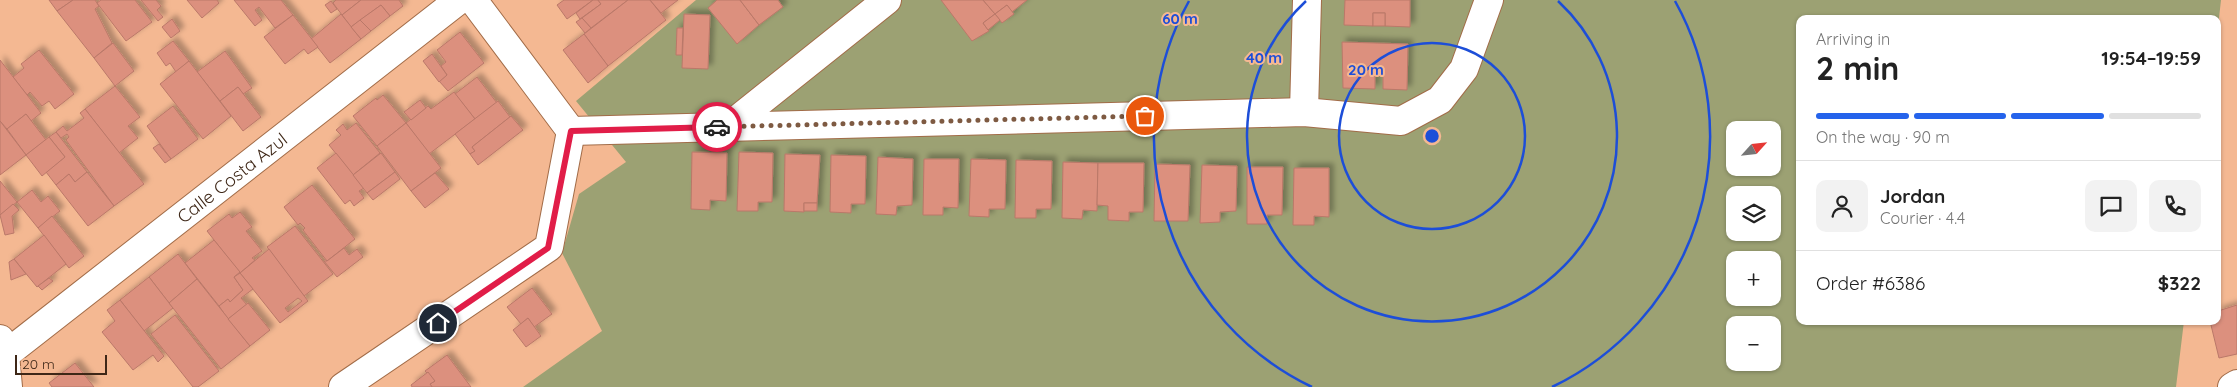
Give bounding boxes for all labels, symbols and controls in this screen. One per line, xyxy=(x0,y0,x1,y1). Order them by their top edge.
text: 60 m xyxy=(1162,9,1198,28)
text: Arriving in xyxy=(1816,29,1890,49)
text: 19:54–19:59 xyxy=(2101,46,2201,70)
text: 40 m xyxy=(1246,48,1282,67)
text: 2 min xyxy=(1816,48,1899,88)
text: 20 m xyxy=(1348,60,1384,79)
pin xyxy=(1124,95,1166,137)
courier xyxy=(692,102,742,152)
icon: bag xyxy=(1131,102,1159,130)
icon: car xyxy=(703,113,731,141)
north arrow xyxy=(1726,121,1781,176)
map controls xyxy=(1726,121,1781,371)
street label: Calle Costa Azul xyxy=(172,127,292,228)
centre of rings xyxy=(1423,127,1441,145)
text: On the way · 90 m xyxy=(1816,127,1950,147)
button: person xyxy=(1816,180,1868,232)
button: chat xyxy=(2085,180,2137,232)
button: phone xyxy=(2149,180,2201,232)
text: Jordan xyxy=(1880,184,1945,208)
button: layers xyxy=(1726,186,1781,241)
text: Courier · 4.4 xyxy=(1880,208,1965,228)
button: + xyxy=(1726,251,1781,306)
text: Order #6386 xyxy=(1816,271,1925,295)
text: $322 xyxy=(2158,271,2201,295)
pin xyxy=(417,302,459,344)
icon: home xyxy=(424,309,452,337)
button: − xyxy=(1726,316,1781,371)
scale bar xyxy=(15,352,108,375)
text: 20 m xyxy=(22,355,55,373)

